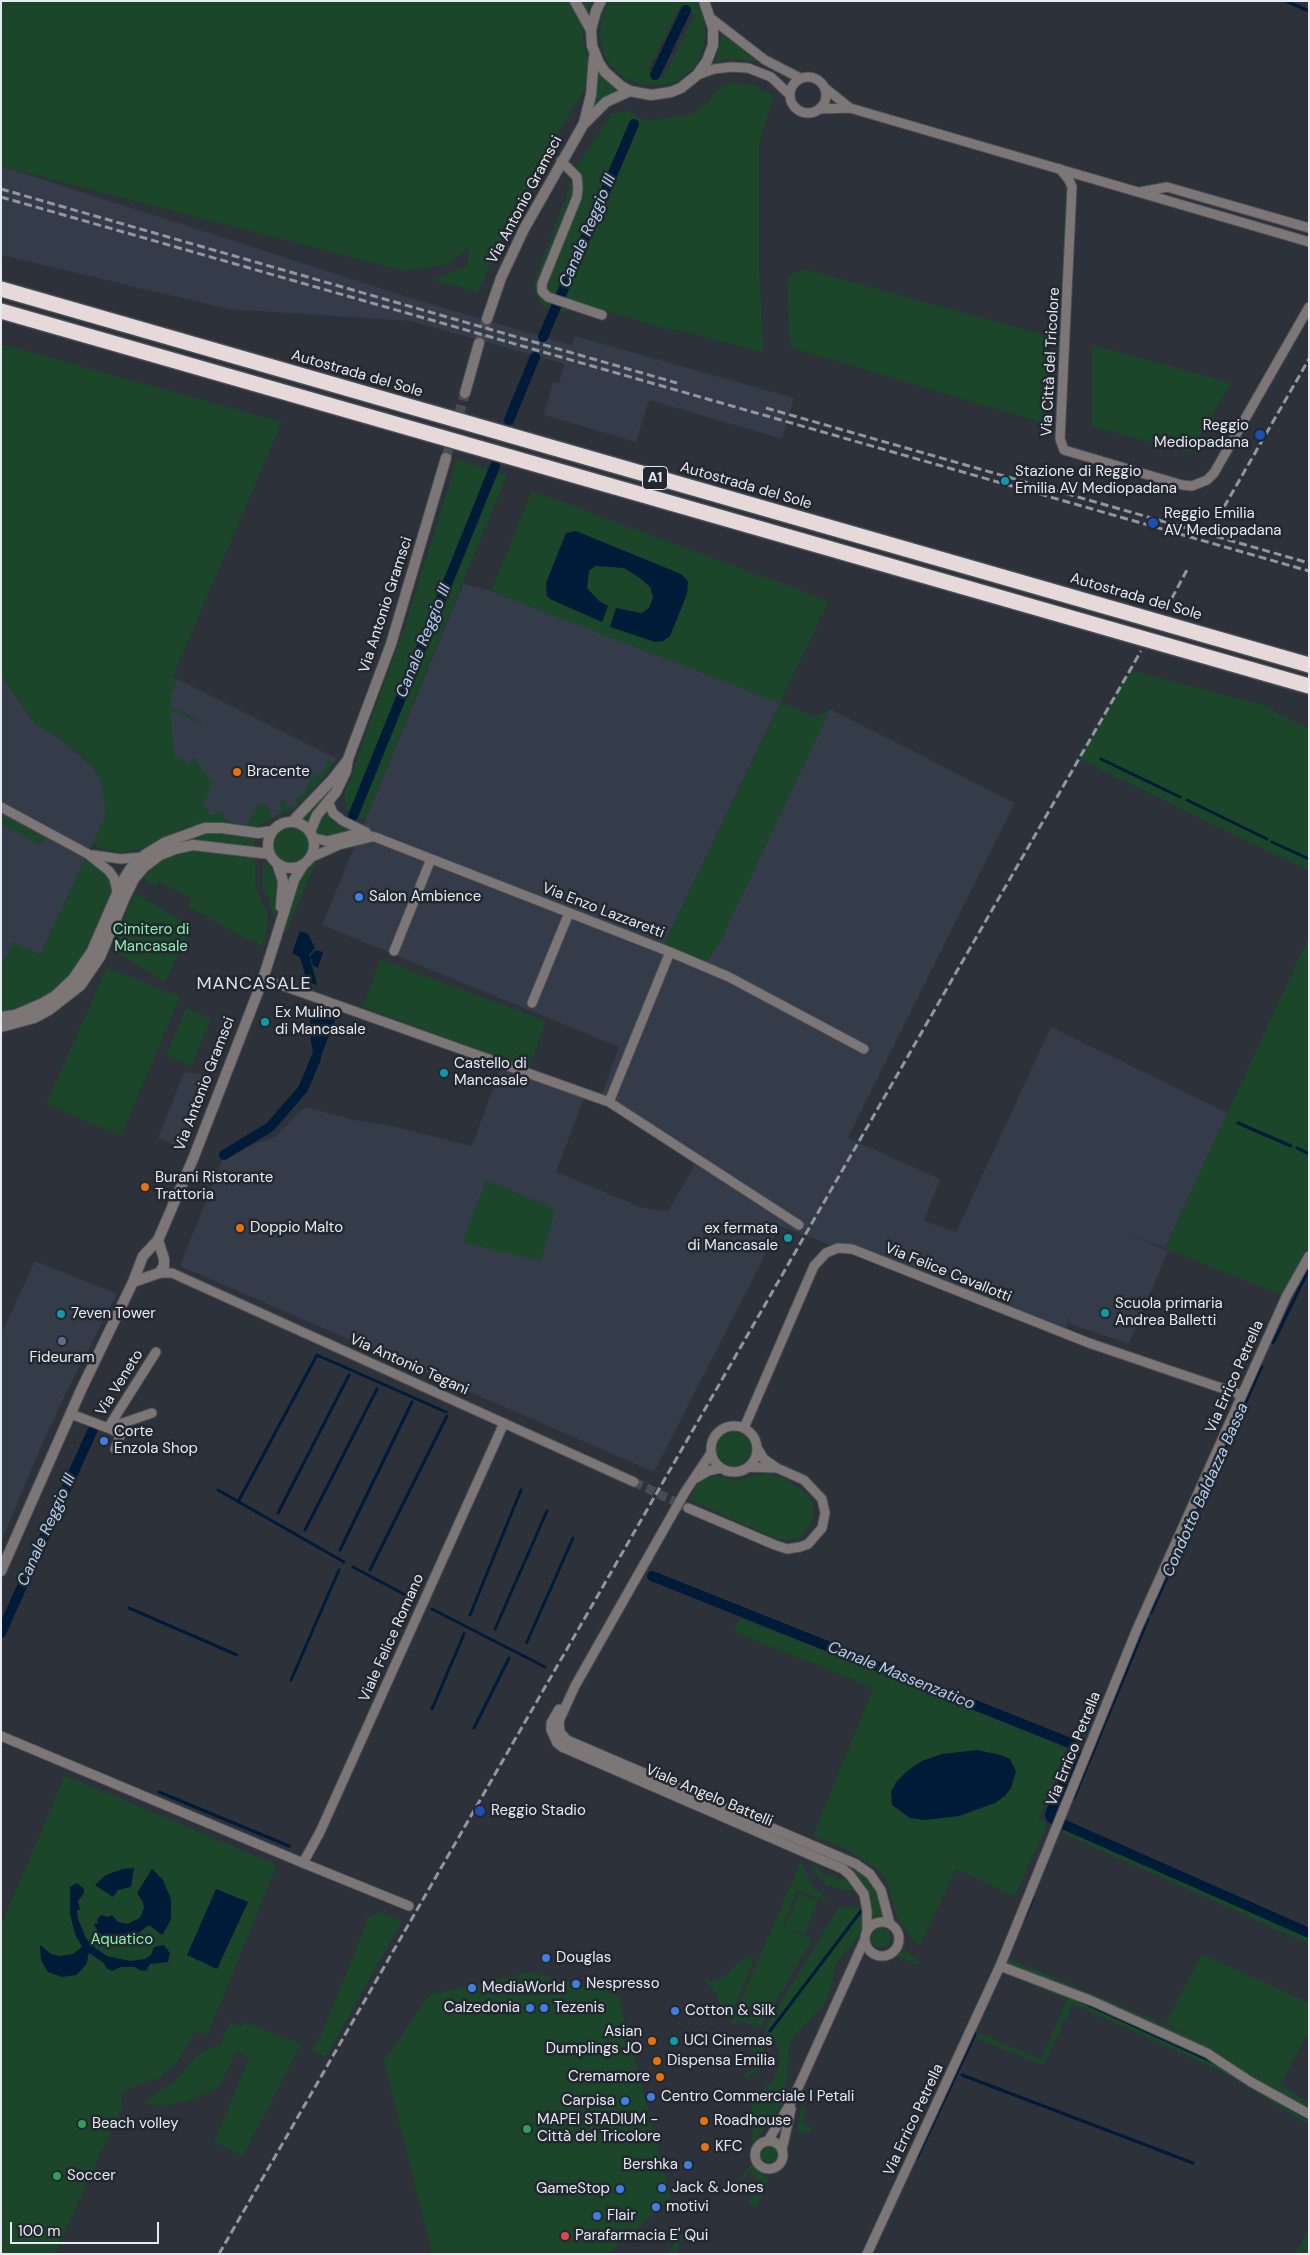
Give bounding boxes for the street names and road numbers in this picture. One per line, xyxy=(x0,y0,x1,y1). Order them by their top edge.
street label: Via Antonio Gramsci xyxy=(484,133,566,267)
street label: Via Città del Tricolore xyxy=(1038,287,1064,437)
street label: Autostrada del Sole xyxy=(289,347,425,401)
street label: Autostrada del Sole xyxy=(678,459,814,513)
road number: A1 xyxy=(642,466,668,489)
street label: Via Antonio Gramsci xyxy=(355,535,417,675)
street label: Autostrada del Sole xyxy=(1068,570,1204,624)
street label: Via Enzo Lazzaretti xyxy=(539,879,667,943)
street label: Via Antonio Gramsci xyxy=(171,1014,239,1154)
street label: Via Felice Cavallotti xyxy=(882,1239,1014,1307)
street label: Via Errico Petrella xyxy=(1202,1318,1268,1436)
street label: Via Antonio Tegani xyxy=(347,1331,471,1399)
street label: Via Veneto xyxy=(93,1347,147,1419)
street label: Viale Felice Romano xyxy=(356,1571,428,1705)
street label: Via Errico Petrella xyxy=(1043,1689,1105,1809)
street label: Viale Angelo Battelli xyxy=(643,1761,775,1831)
street label: Via Errico Petrella xyxy=(880,2061,948,2179)

